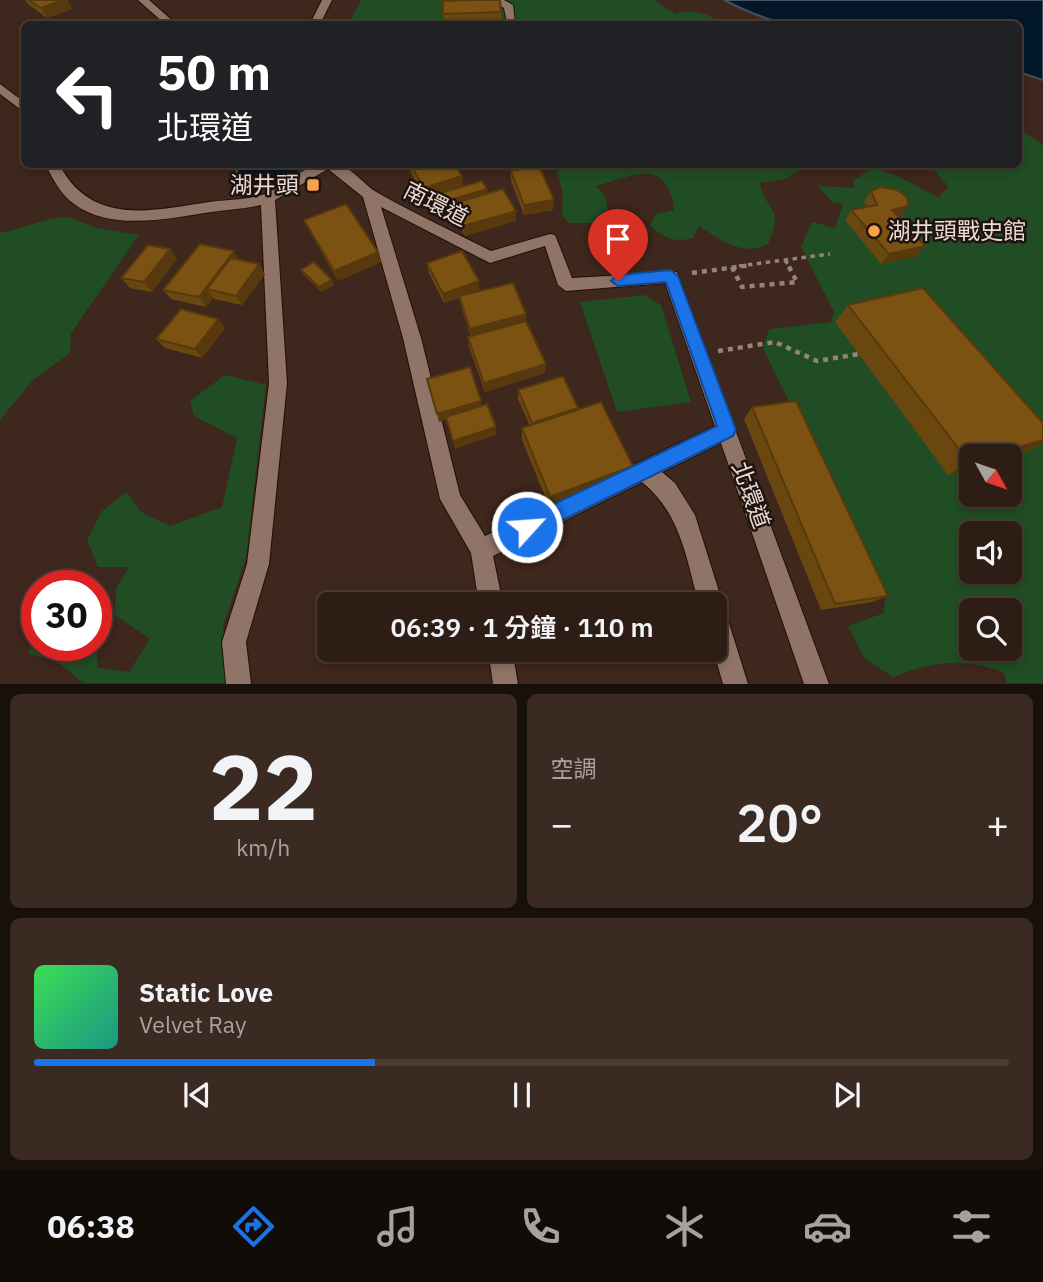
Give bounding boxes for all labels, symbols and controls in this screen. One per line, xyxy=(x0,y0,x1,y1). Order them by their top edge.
text: 50 m xyxy=(157,40,271,103)
icon: left xyxy=(42,49,133,140)
text: 北環道 xyxy=(157,106,253,148)
place label: 湖井頭 xyxy=(230,169,299,199)
street label: 南環道 xyxy=(399,174,474,232)
marker: 湖井頭 xyxy=(305,177,321,193)
pin xyxy=(588,209,648,281)
place label: 湖井頭戰史館 xyxy=(888,215,1026,245)
icon: arrive xyxy=(599,220,637,258)
marker: 湖井頭戰史館 xyxy=(866,223,882,239)
north arrow xyxy=(959,444,1022,508)
map controls xyxy=(959,444,1022,661)
street label: 北環道 xyxy=(726,457,778,532)
position arrow xyxy=(490,490,564,564)
button: sound xyxy=(959,521,1022,584)
speed limit sign: 30 xyxy=(21,570,112,661)
button: search xyxy=(959,598,1022,661)
text: 06:39 · 1 分鐘 · 110 m xyxy=(390,610,654,644)
text: 22 xyxy=(209,727,318,845)
text: 空調 xyxy=(551,753,597,783)
text: 20° xyxy=(736,789,823,856)
text: − xyxy=(551,799,573,848)
text: + xyxy=(986,799,1009,848)
text: km/h xyxy=(236,832,290,862)
text: Static Love xyxy=(139,975,273,1009)
text: Velvet Ray xyxy=(139,1009,246,1039)
icon: previous xyxy=(178,1076,216,1114)
icon: pause xyxy=(503,1076,541,1114)
icon: next xyxy=(828,1076,866,1114)
icon: directions xyxy=(229,1202,278,1251)
icon: music xyxy=(373,1202,422,1251)
icon: phone xyxy=(516,1202,565,1251)
icon: climate xyxy=(660,1202,709,1251)
icon: car xyxy=(803,1202,852,1251)
icon: filters xyxy=(947,1202,996,1251)
text: 06:38 xyxy=(47,1205,135,1247)

